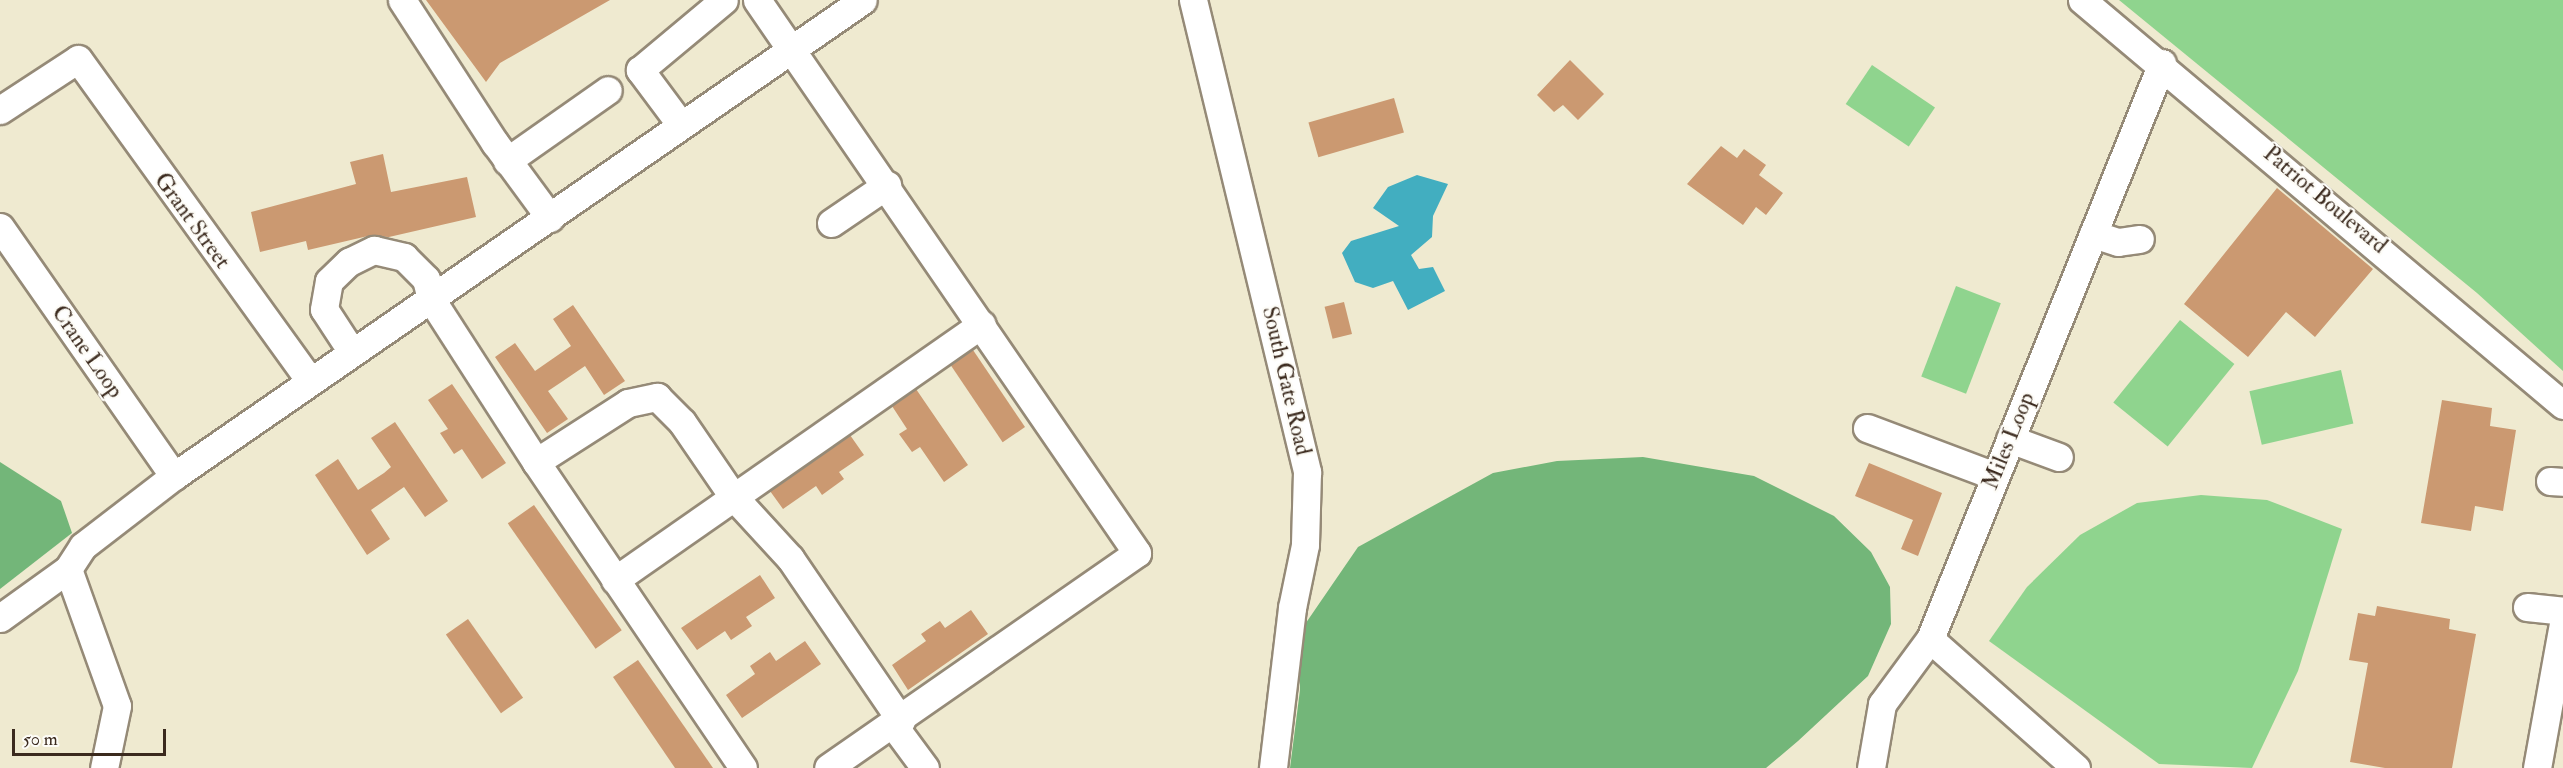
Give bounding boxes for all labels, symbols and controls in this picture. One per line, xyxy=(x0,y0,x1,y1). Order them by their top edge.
street label: Patriot Boulevard xyxy=(2258,141,2392,259)
street label: Grant Street xyxy=(148,168,236,274)
street label: Crane Loop xyxy=(46,301,128,403)
street label: South Gate Road xyxy=(1256,304,1316,458)
street label: Miles Loop xyxy=(1978,389,2040,493)
scale bar xyxy=(15,717,170,755)
text: 50 m xyxy=(23,728,58,751)

